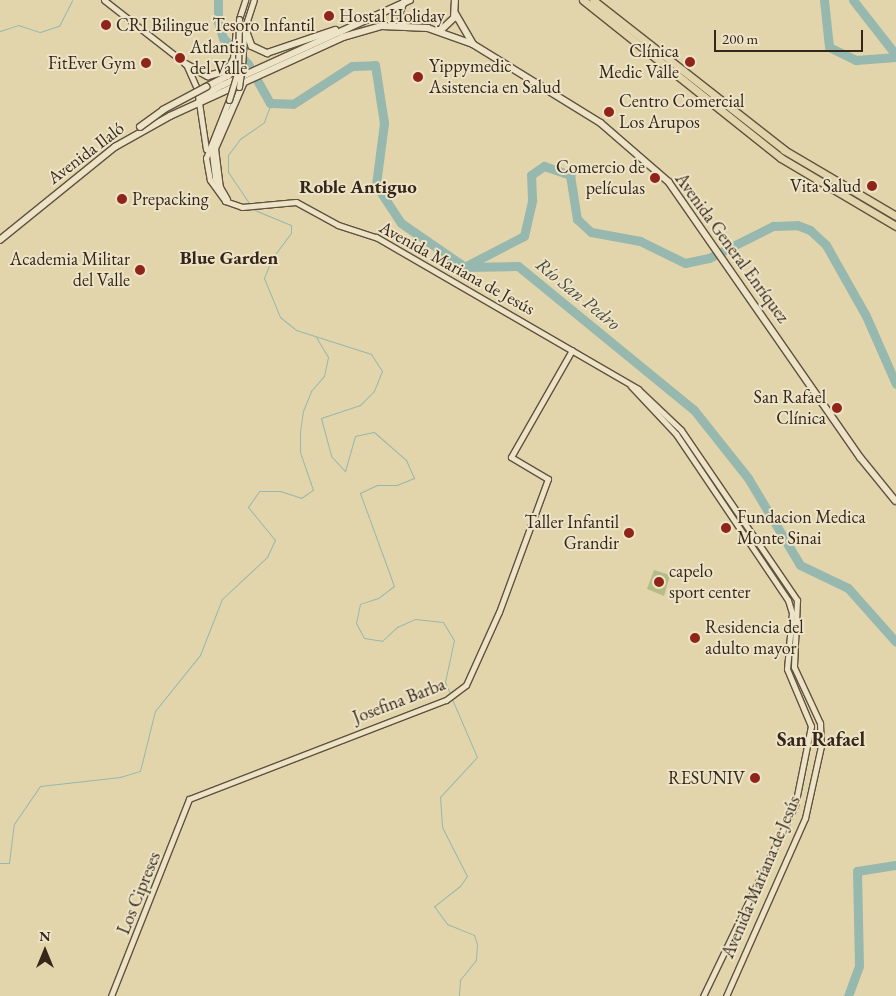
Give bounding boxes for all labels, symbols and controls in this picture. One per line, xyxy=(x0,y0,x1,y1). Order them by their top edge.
place label: Hostal Holiday xyxy=(339,5,445,27)
marker: Hostal Holiday xyxy=(323,10,335,22)
place label: CRI Bilingue Tesoro Infantil xyxy=(116,14,315,36)
marker: CRI Bilingue Tesoro Infantil xyxy=(100,19,112,31)
scale bar xyxy=(716,20,865,52)
text: 200 m xyxy=(722,29,758,48)
place label: Atlantis del Valle xyxy=(190,37,247,80)
place label: Clínica Medic Valle xyxy=(599,41,679,84)
place label: FitEver Gym xyxy=(48,52,136,74)
marker: Atlantis del Valle xyxy=(174,52,186,64)
marker: Clínica Medic Valle xyxy=(683,55,697,69)
place label: Yippymedic Asistencia en Salud xyxy=(429,56,561,98)
marker: FitEver Gym xyxy=(140,57,152,69)
marker: Yippymedic Asistencia en Salud xyxy=(411,70,425,84)
place label: Centro Comercial Los Arupos xyxy=(619,91,744,134)
marker: Centro Comercial Los Arupos xyxy=(603,106,615,118)
street label: Avenida Ilaló xyxy=(43,117,129,189)
place label: Comercio de películas xyxy=(556,157,645,200)
street label: Avenida General Enríquez xyxy=(670,169,794,327)
marker: Comercio de películas xyxy=(649,172,661,184)
place label: Vita Salud xyxy=(790,175,861,197)
district label: Roble Antiguo xyxy=(299,176,417,198)
marker: Vita Salud xyxy=(865,179,879,193)
place label: Prepacking xyxy=(132,188,209,210)
marker: Prepacking xyxy=(116,193,128,205)
street label: Avenida Mariana de Jesús xyxy=(376,216,538,320)
district label: Blue Garden xyxy=(180,247,278,269)
place label: Academia Militar del Valle xyxy=(10,249,130,292)
water label: Río San Pedro xyxy=(531,253,625,335)
marker: Academia Militar del Valle xyxy=(134,264,146,276)
place label: San Rafael Clínica xyxy=(754,387,826,429)
marker: San Rafael Clínica xyxy=(830,401,844,415)
place label: Fundacion Medica Monte Sinai xyxy=(737,507,866,550)
place label: Taller Infantil Grandir xyxy=(524,512,619,554)
marker: Fundacion Medica Monte Sinai xyxy=(719,521,733,535)
marker: Taller Infantil Grandir xyxy=(623,527,635,539)
place label: capelo sport center xyxy=(669,561,751,604)
marker: capelo sport center xyxy=(653,576,665,588)
place label: Residencia del adulto mayor xyxy=(705,617,804,660)
marker: Residencia del adulto mayor xyxy=(689,632,701,644)
street label: Josefina Barba xyxy=(350,673,448,729)
district label: San Rafael xyxy=(777,727,865,751)
place label: RESUNIV xyxy=(668,767,745,789)
marker: RESUNIV xyxy=(749,772,761,784)
street label: Avenida Mariana de Jesús xyxy=(717,793,805,961)
street label: Los Cipreses xyxy=(113,849,165,937)
north arrow xyxy=(20,926,70,976)
text: N xyxy=(39,927,51,945)

